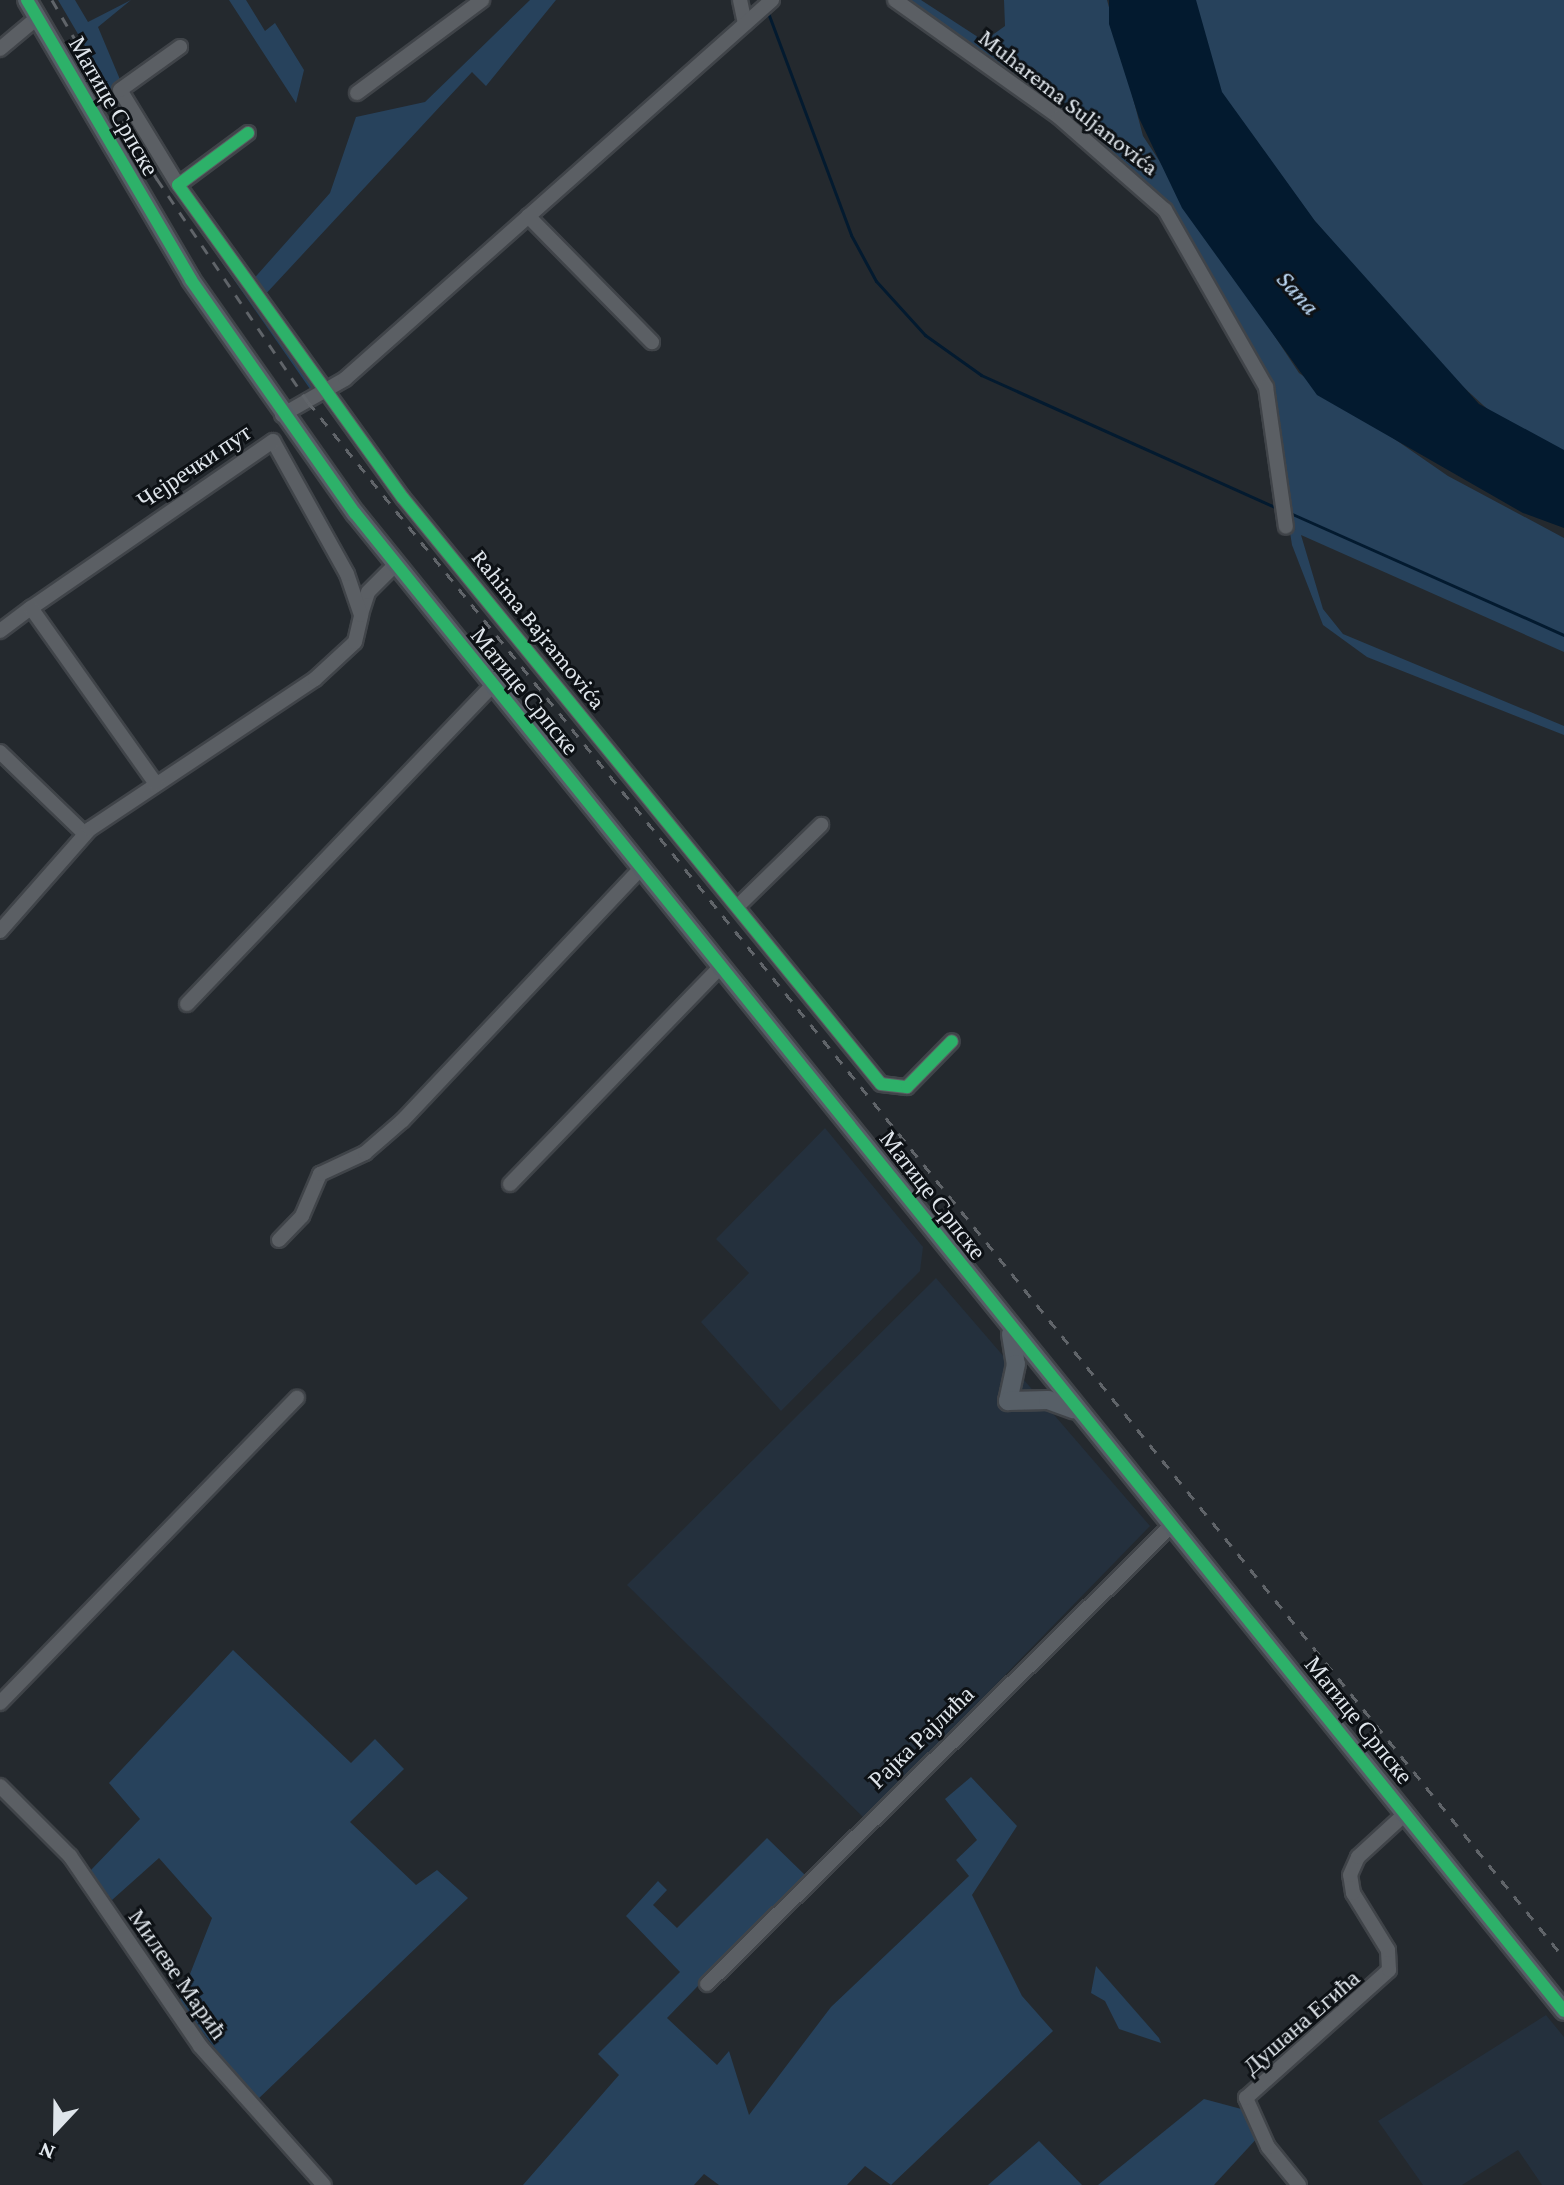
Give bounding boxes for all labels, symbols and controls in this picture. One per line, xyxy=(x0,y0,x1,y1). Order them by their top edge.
street label: Muharema Suljanovića xyxy=(973,23,1165,181)
street label: Матице Српске xyxy=(63,31,165,181)
water label: Sana xyxy=(1270,264,1326,322)
street label: Чејречки пут xyxy=(131,417,257,515)
street label: Rahima Bajramovića xyxy=(466,543,612,715)
street label: Матице Српске xyxy=(465,621,585,761)
street label: Матице Српске xyxy=(874,1125,992,1265)
street label: Матице Српске xyxy=(1299,1650,1419,1790)
street label: Рајка Рајлића xyxy=(862,1680,980,1794)
street label: Милеве Мaрић xyxy=(122,1903,234,2045)
street label: Душана Егића xyxy=(1237,1963,1365,2081)
north arrow xyxy=(16,2089,96,2169)
text: N xyxy=(35,2137,58,2166)

